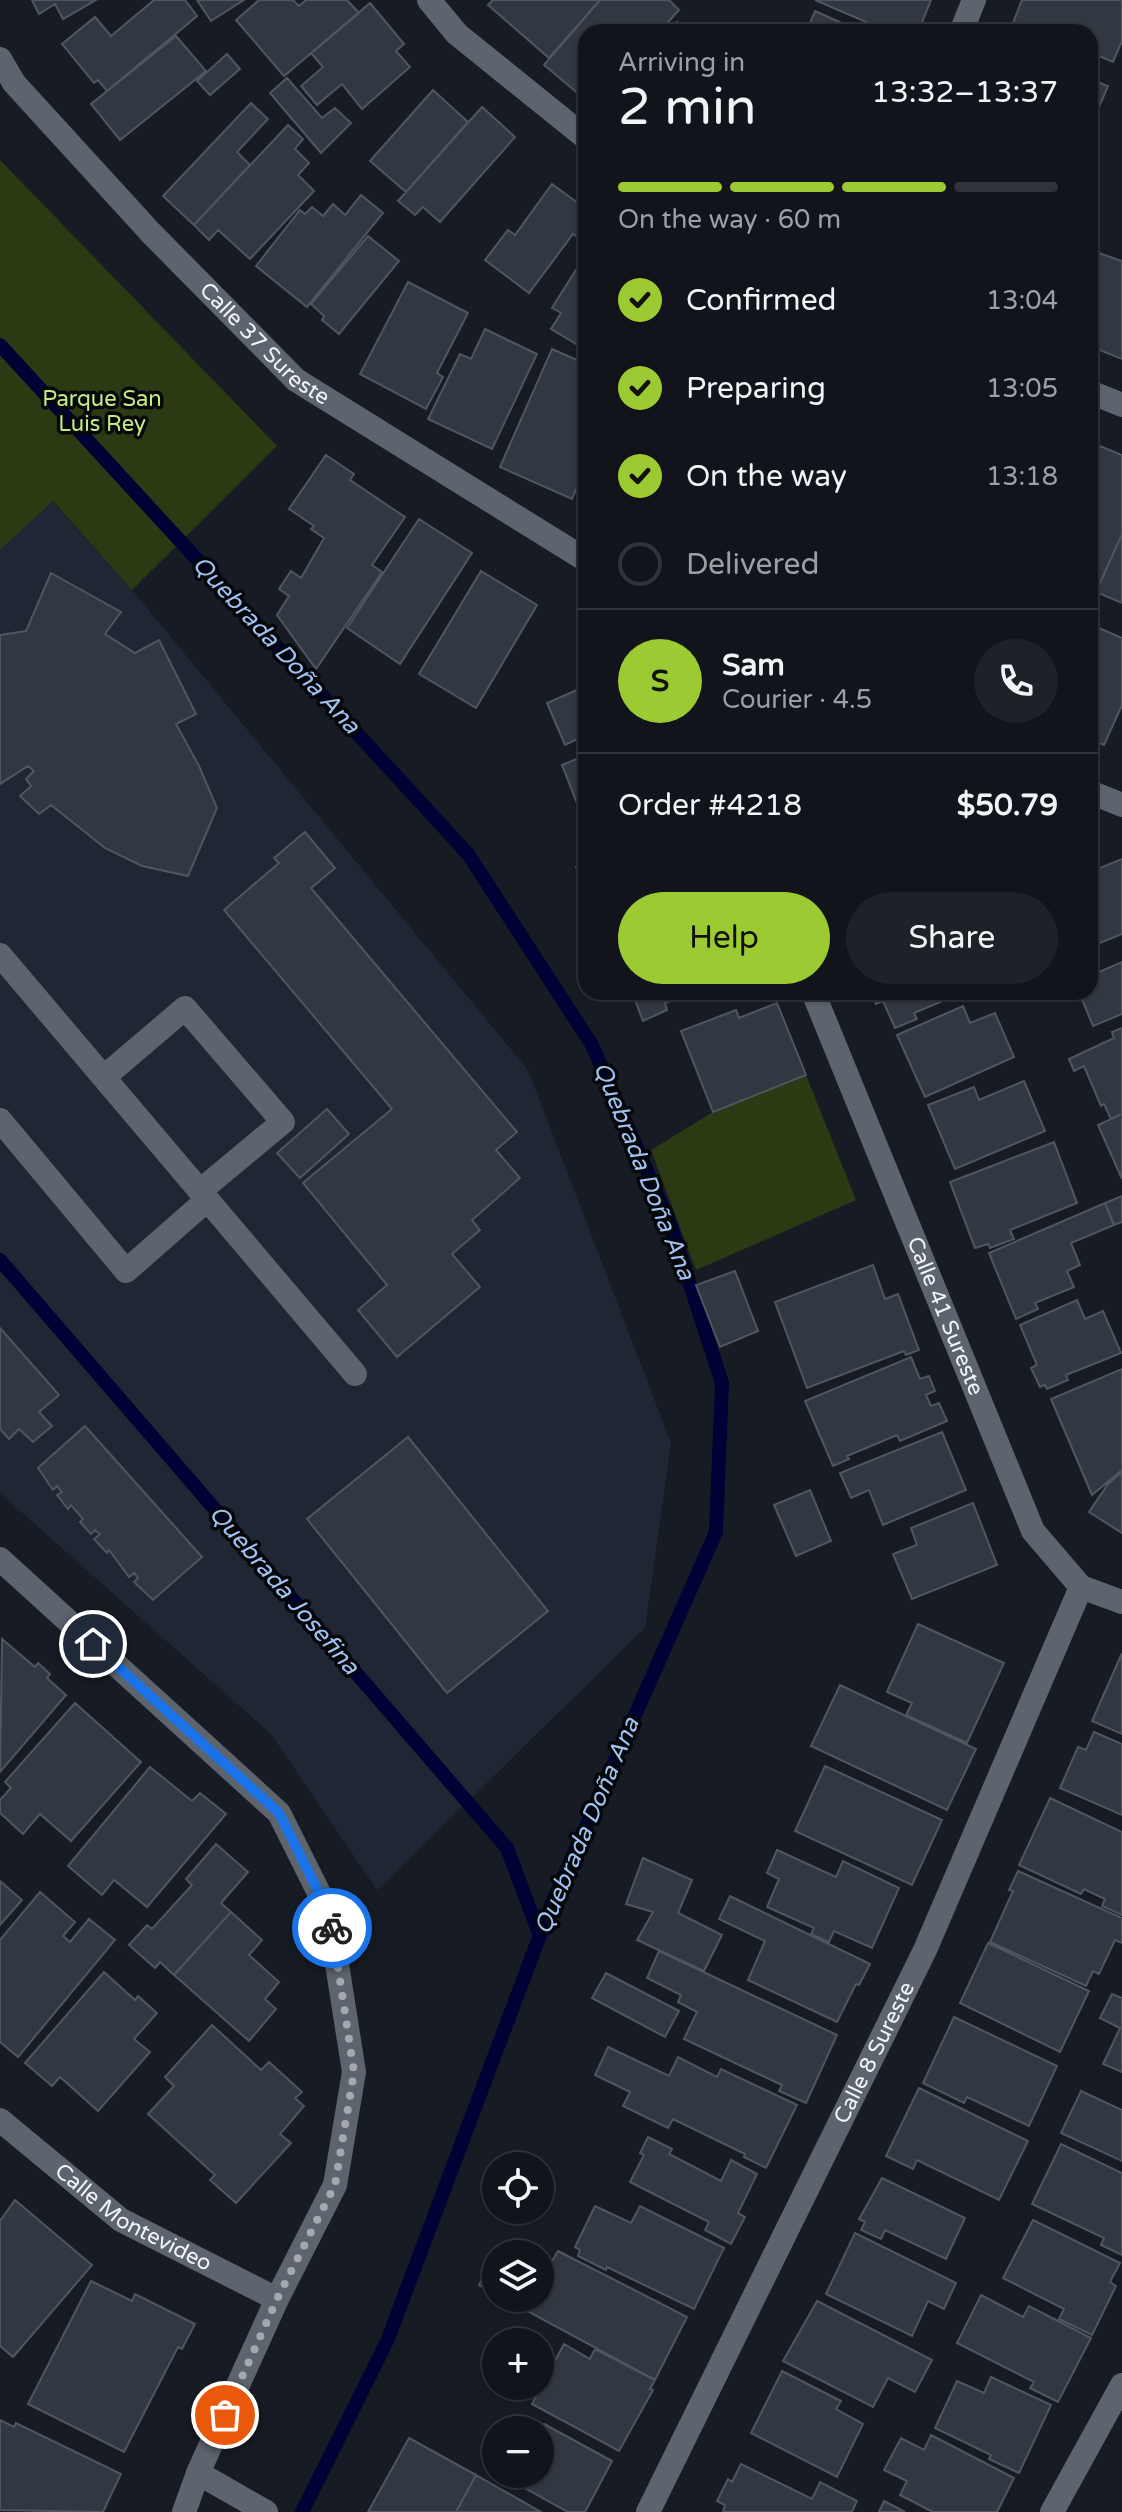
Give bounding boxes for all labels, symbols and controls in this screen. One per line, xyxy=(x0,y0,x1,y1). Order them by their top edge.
text: Arriving in xyxy=(618,47,745,78)
text: 13:32–13:37 xyxy=(871,74,1058,111)
text: 2 min xyxy=(618,76,757,139)
text: On the way · 60 m xyxy=(618,204,841,235)
street label: Calle 37 Sureste xyxy=(194,277,334,411)
icon: check xyxy=(618,278,662,322)
text: Confirmed xyxy=(686,282,837,319)
text: 13:04 xyxy=(986,285,1058,316)
icon: check xyxy=(618,366,662,410)
text: Preparing xyxy=(686,370,826,407)
text: 13:05 xyxy=(986,373,1058,404)
park label: Parque San Luis Rey xyxy=(42,386,162,437)
icon: check xyxy=(618,454,662,498)
text: On the way xyxy=(686,458,847,495)
text: 13:18 xyxy=(986,461,1058,492)
text: Delivered xyxy=(686,546,820,583)
water label: Quebrada Doña Ana xyxy=(186,550,366,740)
button: phone xyxy=(974,639,1058,723)
text: Sam xyxy=(722,647,785,684)
text: S xyxy=(651,663,669,700)
text: Courier · 4.5 xyxy=(722,684,872,715)
text: Order #4218 xyxy=(618,787,802,824)
text: $50.79 xyxy=(957,787,1058,824)
button: Help xyxy=(618,892,830,984)
button: Share xyxy=(846,892,1058,984)
water label: Quebrada Doña Ana xyxy=(587,1058,701,1285)
street label: Calle 41 Sureste xyxy=(901,1233,989,1399)
water label: Quebrada Josefina xyxy=(203,1500,366,1681)
pin xyxy=(59,1610,127,1678)
icon: home xyxy=(71,1622,115,1666)
water label: Quebrada Doña Ana xyxy=(528,1713,646,1939)
courier xyxy=(292,1888,372,1968)
icon: bike xyxy=(310,1906,354,1950)
street label: Calle 8 Sureste xyxy=(828,1978,920,2128)
map controls xyxy=(482,2152,554,2488)
button: locate xyxy=(482,2152,554,2224)
street label: Calle Montevideo xyxy=(50,2158,216,2277)
button: layers xyxy=(482,2240,554,2312)
button: + xyxy=(482,2328,554,2400)
pin xyxy=(191,2381,259,2449)
icon: bag xyxy=(203,2393,247,2437)
button: − xyxy=(482,2416,554,2488)

